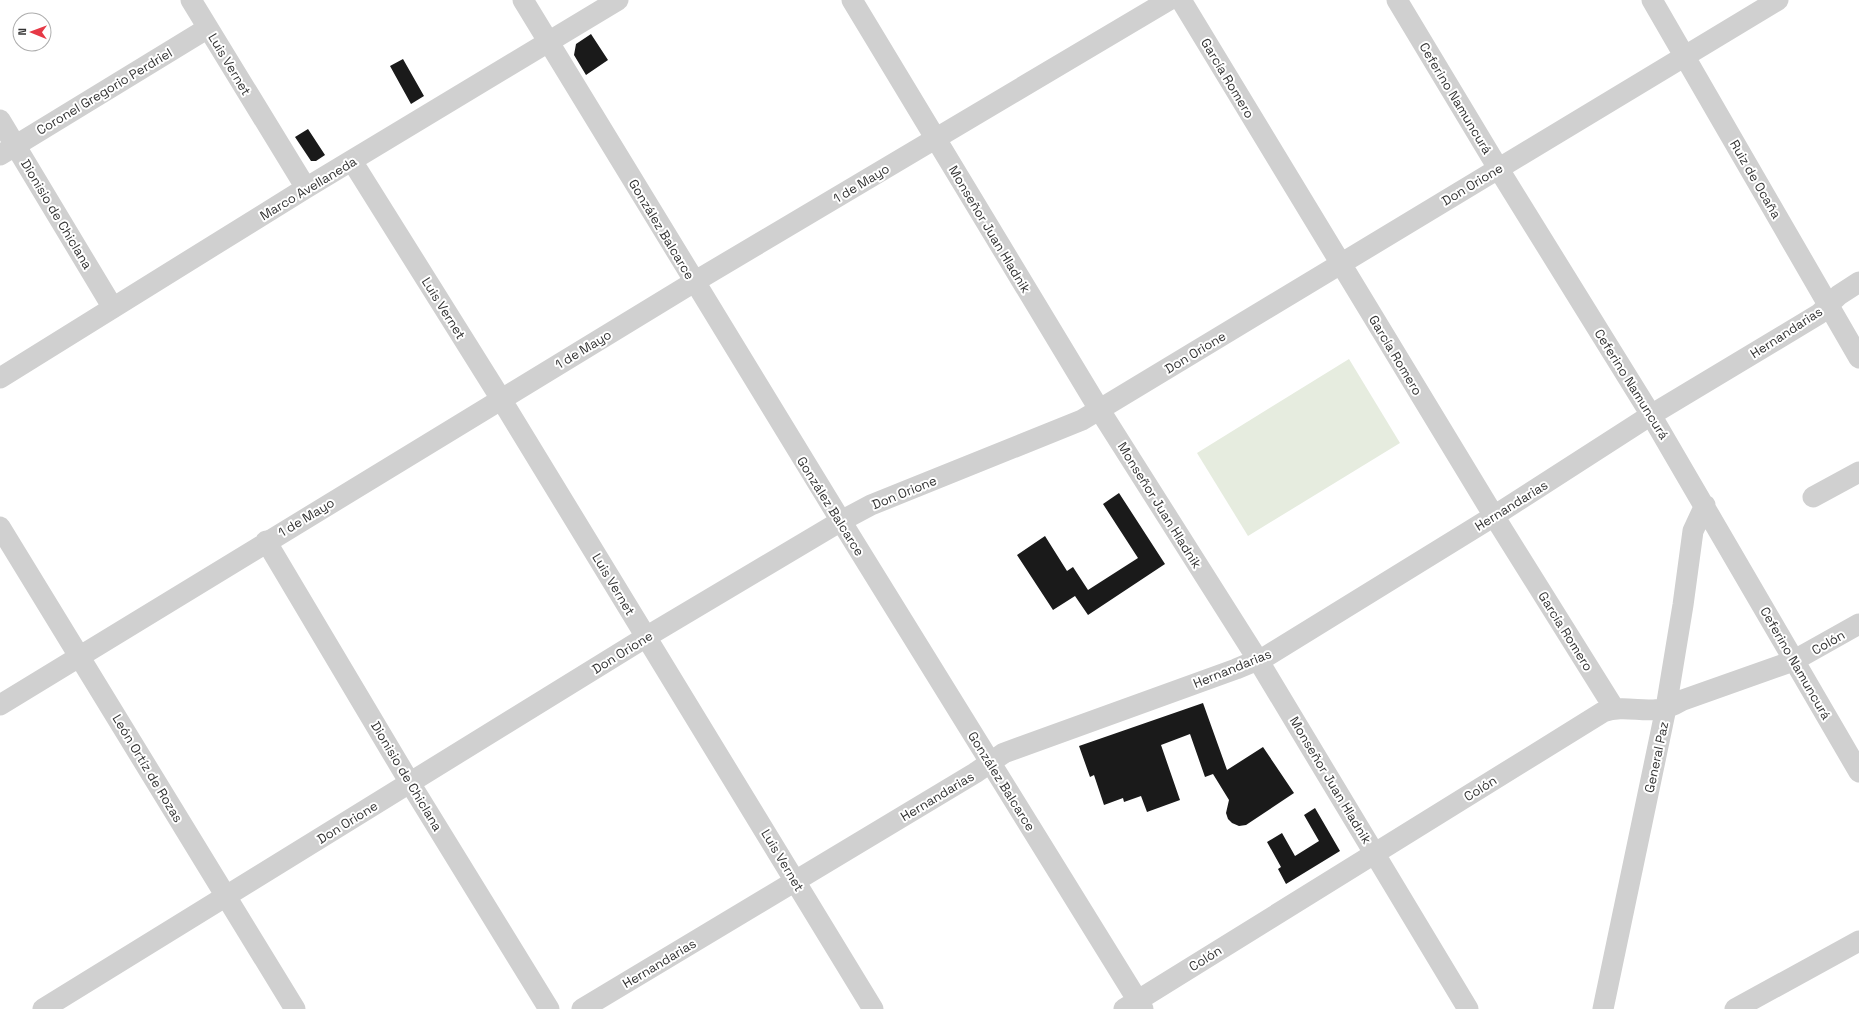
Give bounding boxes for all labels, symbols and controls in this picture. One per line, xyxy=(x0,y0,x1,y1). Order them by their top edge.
north arrow xyxy=(12,12,52,52)
text: N xyxy=(15,28,29,36)
street label: Luis Vernet xyxy=(204,30,255,99)
street label: García Romero xyxy=(1197,35,1258,121)
street label: Ceferino Namuncurá xyxy=(1415,39,1496,158)
street label: Coronel Gregorio Perdriel xyxy=(33,44,175,139)
street label: Ruiz de Ocaña xyxy=(1726,137,1785,222)
street label: Marco Avellaneda xyxy=(257,153,360,224)
street label: Dionisio de Chiclana xyxy=(17,156,96,273)
street label: 1 de Mayo xyxy=(830,160,893,207)
street label: Don Orione xyxy=(1439,160,1506,209)
street label: Monseñor Juan Hladnik xyxy=(945,162,1034,296)
street label: González Balcarce xyxy=(625,176,698,283)
street label: Luis Vernet xyxy=(418,274,469,342)
street label: Hernandarias xyxy=(1747,303,1826,362)
street label: García Romero xyxy=(1365,312,1426,398)
street label: 1 de Mayo xyxy=(552,326,615,373)
street label: Ceferino Namuncurá xyxy=(1591,326,1673,443)
street label: Don Orione xyxy=(1162,328,1229,377)
street label: Monseñor Juan Hladnik xyxy=(1114,439,1205,572)
street label: González Balcarce xyxy=(793,453,868,559)
street label: Don Orione xyxy=(869,472,939,513)
street label: Hernandarias xyxy=(1472,476,1551,535)
street label: 1 de Mayo xyxy=(275,494,338,541)
street label: Luis Vernet xyxy=(588,550,639,619)
street label: García Romero xyxy=(1534,588,1597,674)
street label: Ceferino Namuncurá xyxy=(1756,604,1835,723)
street label: Colón xyxy=(1809,626,1848,659)
street label: Don Orione xyxy=(589,627,656,678)
street label: Hernandarias xyxy=(1191,645,1274,692)
street label: León Ortíz de Rozas xyxy=(109,711,187,826)
street label: Monseñor Juan Hladnik xyxy=(1286,713,1375,847)
street label: Dionisio de Chiclana xyxy=(367,718,446,835)
street label: General Paz xyxy=(1641,720,1672,794)
street label: González Balcarce xyxy=(964,728,1039,834)
street label: Hernandarias xyxy=(897,768,977,825)
street label: Colón xyxy=(1461,772,1500,805)
street label: Don Orione xyxy=(314,797,381,848)
street label: Luis Vernet xyxy=(757,826,808,895)
street label: Hernandarias xyxy=(619,935,699,992)
street label: Colón xyxy=(1186,942,1225,975)

